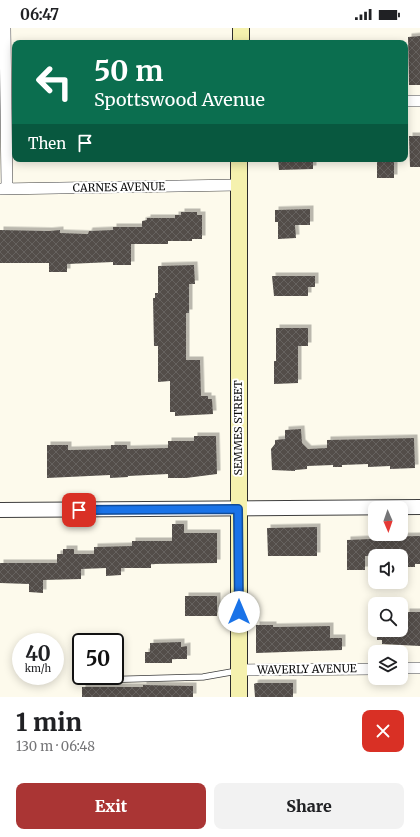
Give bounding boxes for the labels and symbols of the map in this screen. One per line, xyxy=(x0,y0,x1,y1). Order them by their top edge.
street label: CARNES AVENUE xyxy=(73,179,165,195)
street label: SEMMES STREET xyxy=(231,380,245,476)
pin xyxy=(62,493,96,527)
north arrow xyxy=(368,501,408,541)
position arrow xyxy=(218,591,260,633)
speed limit sign: 50 xyxy=(72,633,124,685)
street label: WAVERLY AVENUE xyxy=(256,661,357,677)

